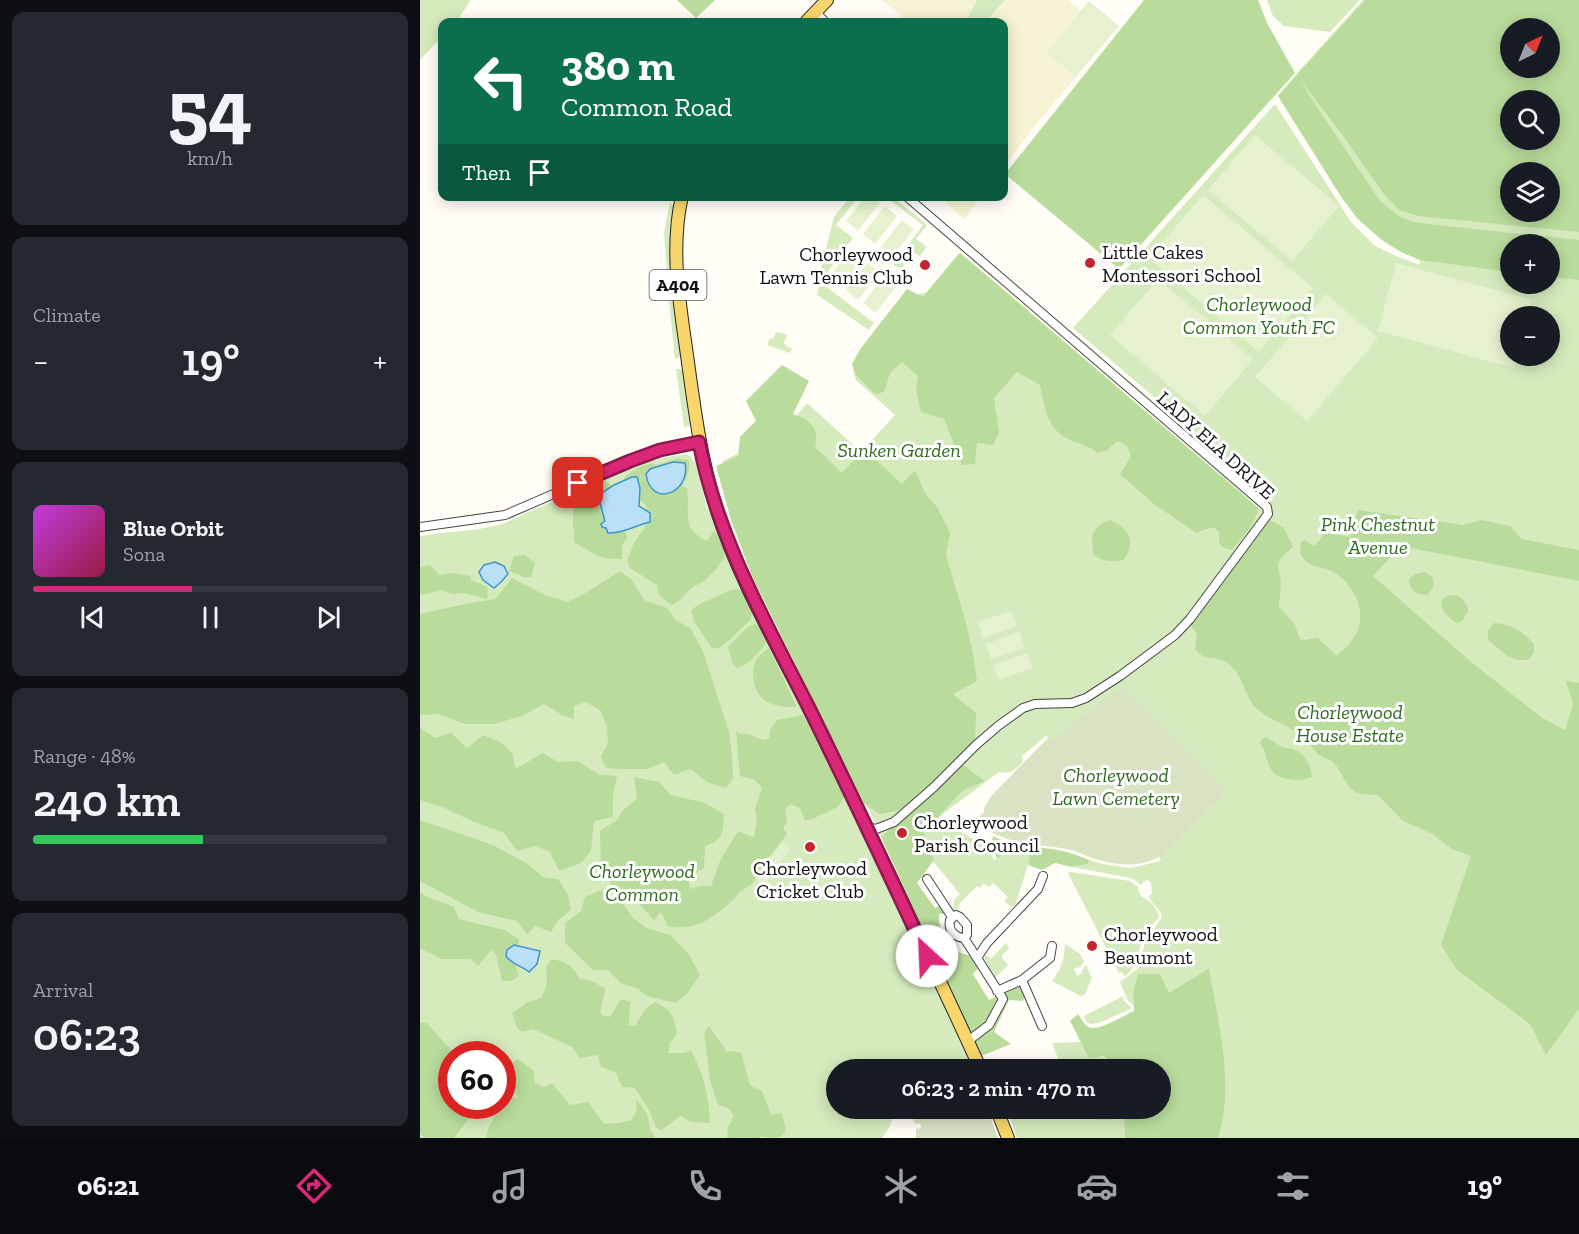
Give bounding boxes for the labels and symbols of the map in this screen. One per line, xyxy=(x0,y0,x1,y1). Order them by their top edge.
north arrow xyxy=(1500,18,1560,78)
place label: Little Cakes Montessori School xyxy=(1102,240,1261,287)
place label: Chorleywood Lawn Tennis Club xyxy=(759,242,913,289)
marker: Little Cakes Montessori School xyxy=(1083,256,1097,270)
marker: Chorleywood Lawn Tennis Club xyxy=(918,258,932,272)
road number: A404 xyxy=(650,270,706,300)
park label: Chorleywood Common Youth FC xyxy=(1183,292,1336,339)
street label: LADY ELA DRIVE xyxy=(1152,386,1280,504)
park label: Sunken Garden xyxy=(837,438,961,462)
pin xyxy=(552,457,603,508)
park label: Pink Chestnut Avenue xyxy=(1321,512,1435,559)
park label: Chorleywood House Estate xyxy=(1296,700,1404,747)
park label: Chorleywood Lawn Cemetery xyxy=(1052,763,1180,810)
place label: Chorleywood Parish Council xyxy=(914,810,1039,857)
marker: Chorleywood Parish Council xyxy=(895,826,909,840)
marker: Chorleywood Cricket Club xyxy=(803,840,817,854)
place label: Chorleywood Cricket Club xyxy=(753,856,867,903)
park label: Chorleywood Common xyxy=(589,859,695,906)
place label: Chorleywood Beaumont xyxy=(1104,922,1218,969)
position arrow xyxy=(895,924,959,988)
marker: Chorleywood Beaumont xyxy=(1085,939,1099,953)
speed limit sign: 60 xyxy=(438,1041,516,1119)

